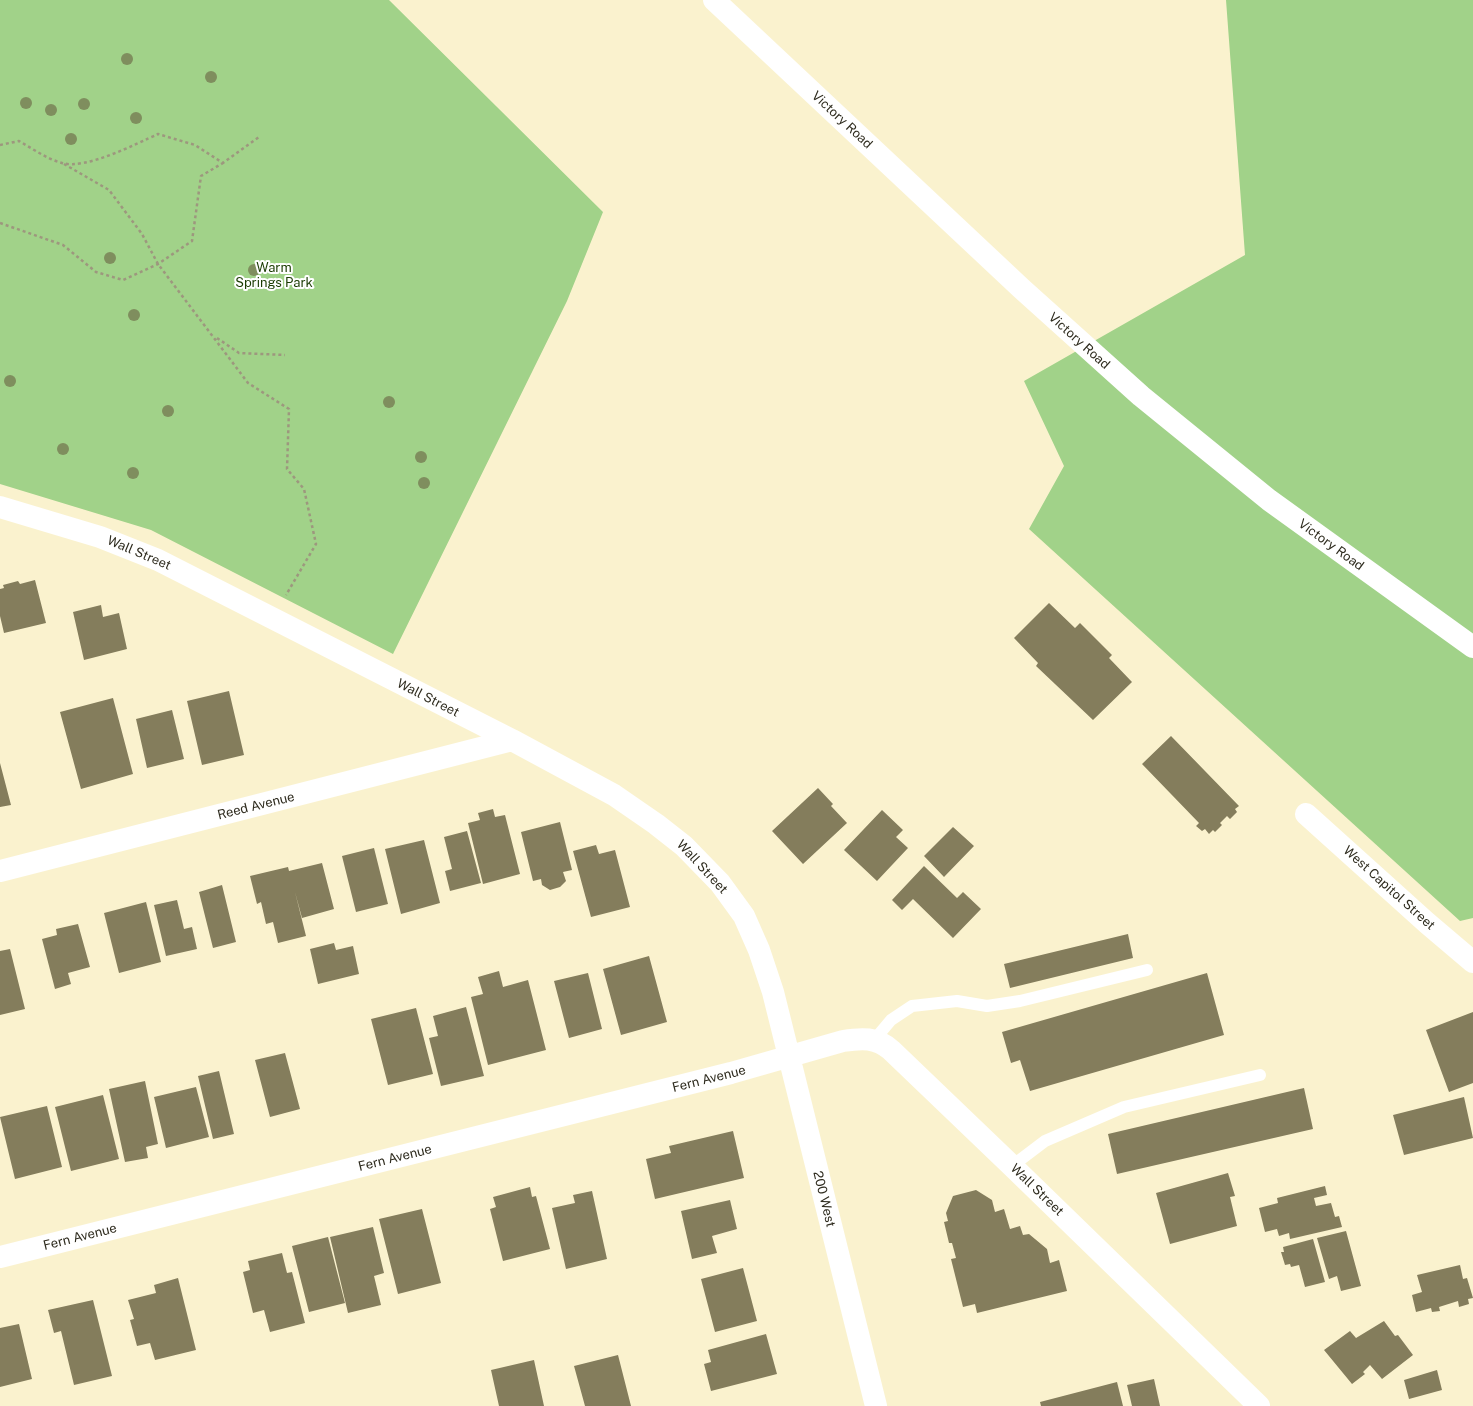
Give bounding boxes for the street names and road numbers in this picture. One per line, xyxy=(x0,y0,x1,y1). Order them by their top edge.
street label: Victory Road xyxy=(808,88,876,152)
street label: Victory Road xyxy=(1045,309,1113,373)
street label: Victory Road xyxy=(1295,516,1367,574)
street label: Wall Street xyxy=(105,533,173,573)
street label: Wall Street xyxy=(394,676,462,720)
street label: Reed Avenue xyxy=(216,789,296,823)
street label: Wall Street xyxy=(673,837,731,897)
street label: West Capitol Street xyxy=(1340,843,1438,933)
street label: Fern Avenue xyxy=(671,1062,747,1096)
street label: Fern Avenue xyxy=(357,1141,433,1175)
street label: Wall Street xyxy=(1007,1161,1067,1219)
street label: 200 West xyxy=(809,1169,839,1229)
street label: Fern Avenue xyxy=(42,1220,118,1254)

